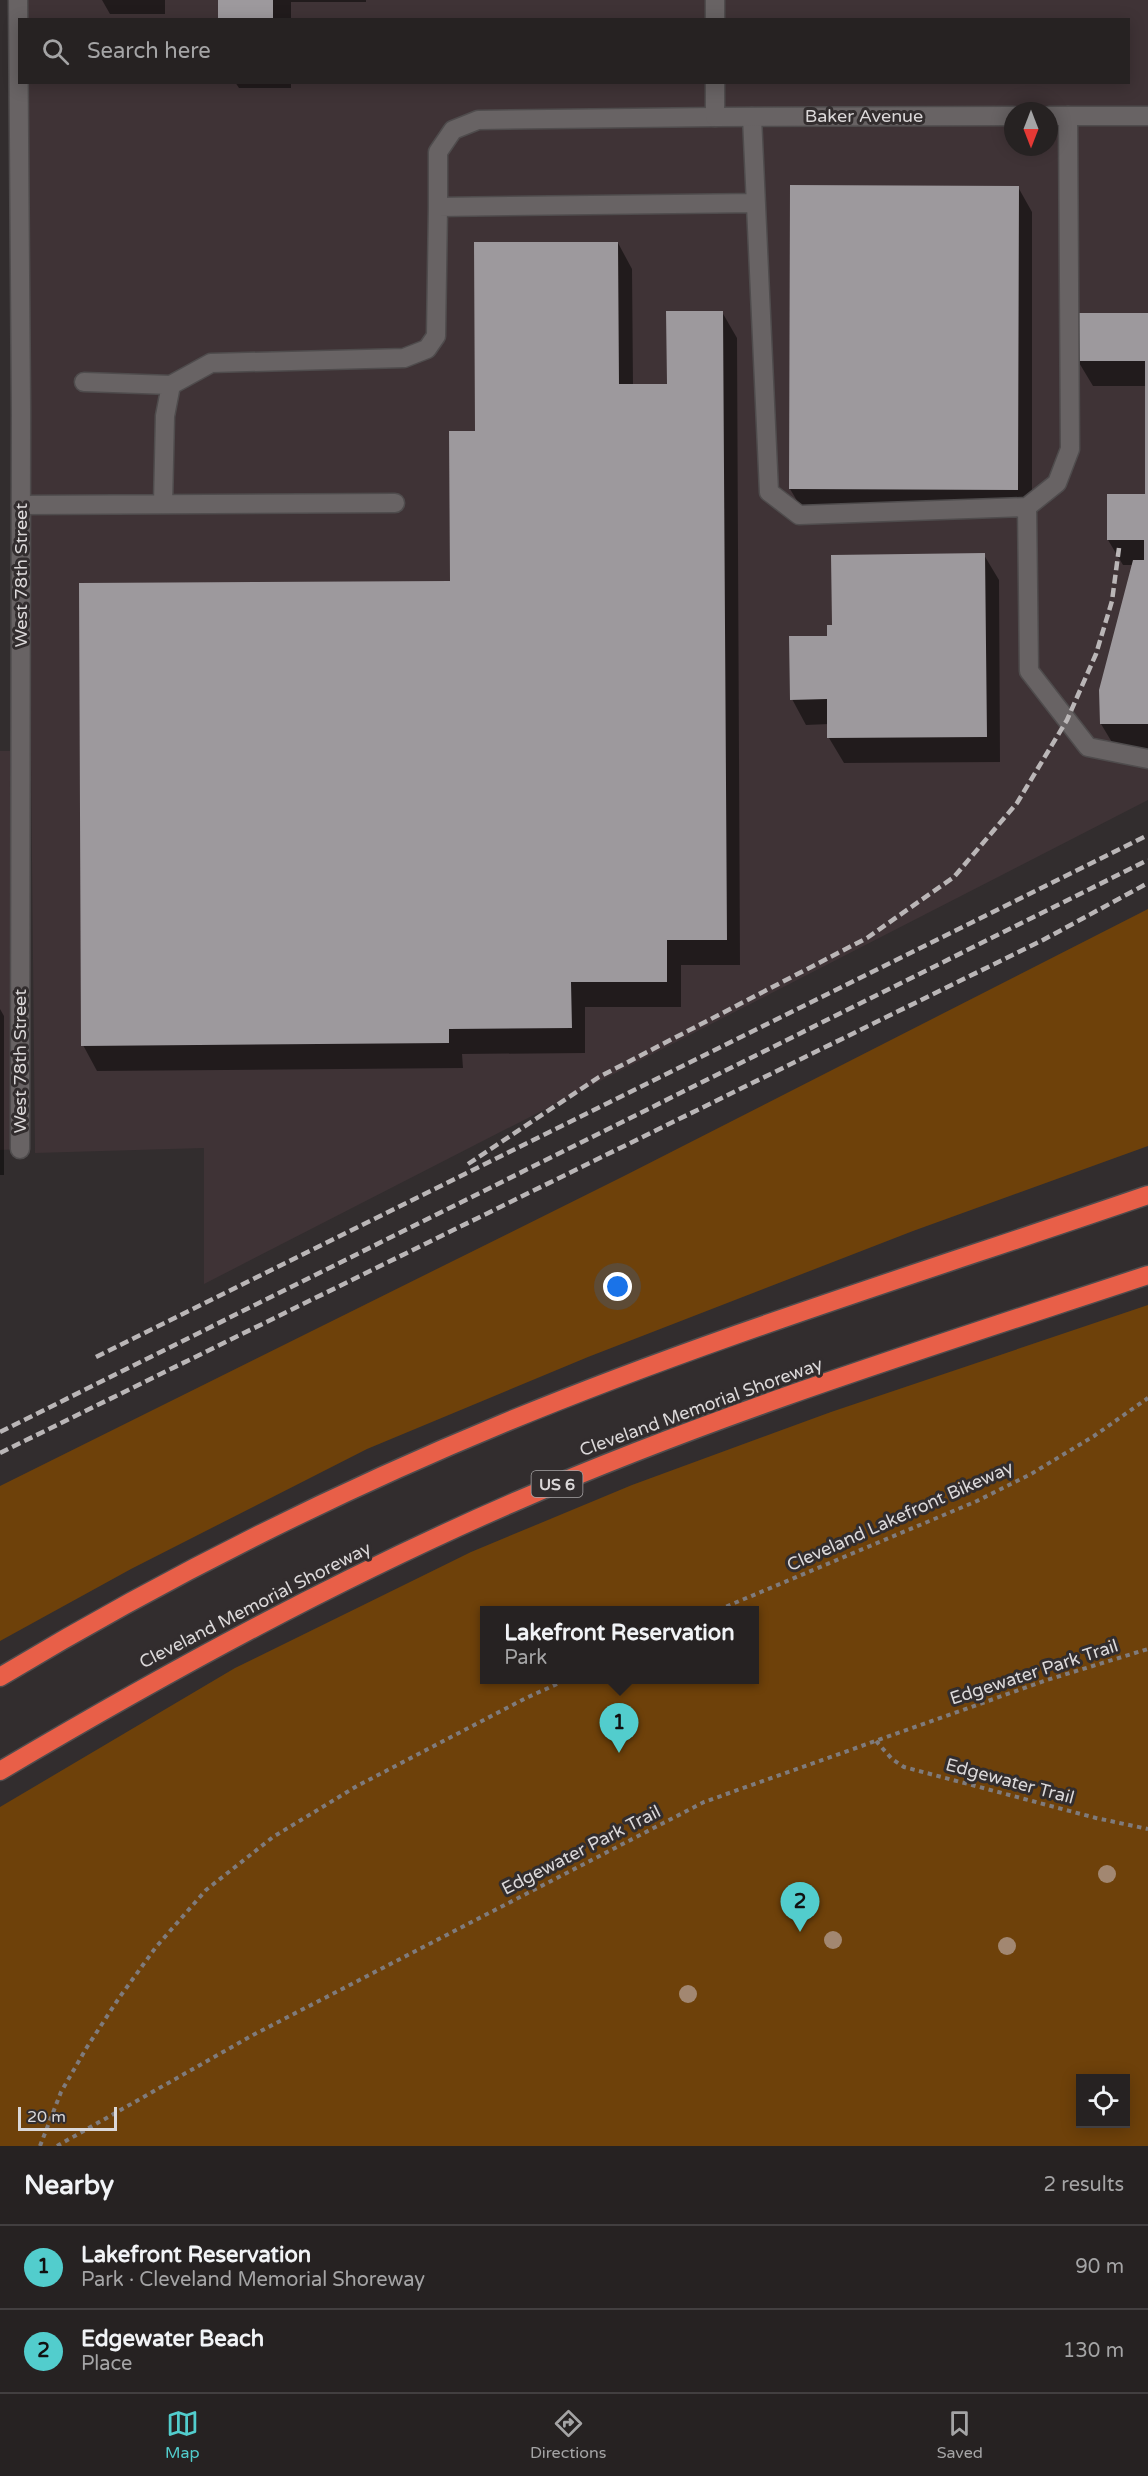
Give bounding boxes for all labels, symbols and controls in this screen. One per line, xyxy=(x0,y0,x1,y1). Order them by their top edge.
search box xyxy=(18,18,1130,84)
icon: search xyxy=(39,35,72,68)
text: Search here xyxy=(87,38,211,64)
north arrow xyxy=(1004,102,1058,156)
street label: Baker Avenue xyxy=(805,105,923,127)
street label: West 78th Street xyxy=(10,503,32,647)
street label: West 78th Street xyxy=(9,989,31,1133)
your location xyxy=(603,1272,632,1301)
street label: Cleveland Memorial Shoreway xyxy=(576,1353,826,1461)
street label: Cleveland Lakefront Bikeway xyxy=(783,1456,1017,1576)
road number: US 6 xyxy=(532,1471,582,1497)
street label: Cleveland Memorial Shoreway xyxy=(135,1537,375,1673)
popup xyxy=(480,1606,759,1684)
text: Lakefront Reservation xyxy=(504,1620,735,1646)
street label: Edgewater Park Trail xyxy=(947,1634,1121,1710)
text: Park xyxy=(504,1646,547,1670)
pin: 1 xyxy=(600,1704,638,1753)
street label: Edgewater Trail xyxy=(943,1753,1077,1809)
street label: Edgewater Park Trail xyxy=(498,1800,664,1900)
pin: 2 xyxy=(780,1882,820,1932)
map controls xyxy=(1076,2074,1130,2128)
button: locate xyxy=(1076,2074,1130,2128)
scale bar xyxy=(18,2104,117,2132)
text: 20 m xyxy=(27,2107,66,2127)
text: Nearby xyxy=(24,2170,114,2201)
text: 2 results xyxy=(1044,2173,1124,2197)
text: Lakefront Reservation xyxy=(81,2242,311,2268)
text: 1 xyxy=(37,2255,50,2279)
text: 90 m xyxy=(1075,2255,1124,2279)
text: Park · Cleveland Memorial Shoreway xyxy=(81,2268,425,2292)
text: Edgewater Beach xyxy=(81,2326,264,2352)
text: 2 xyxy=(37,2339,50,2363)
text: 130 m xyxy=(1063,2339,1124,2363)
text: Place xyxy=(81,2352,132,2376)
tab: Map xyxy=(165,2407,200,2463)
tab: Directions xyxy=(530,2407,606,2463)
tab: Saved xyxy=(937,2407,983,2463)

